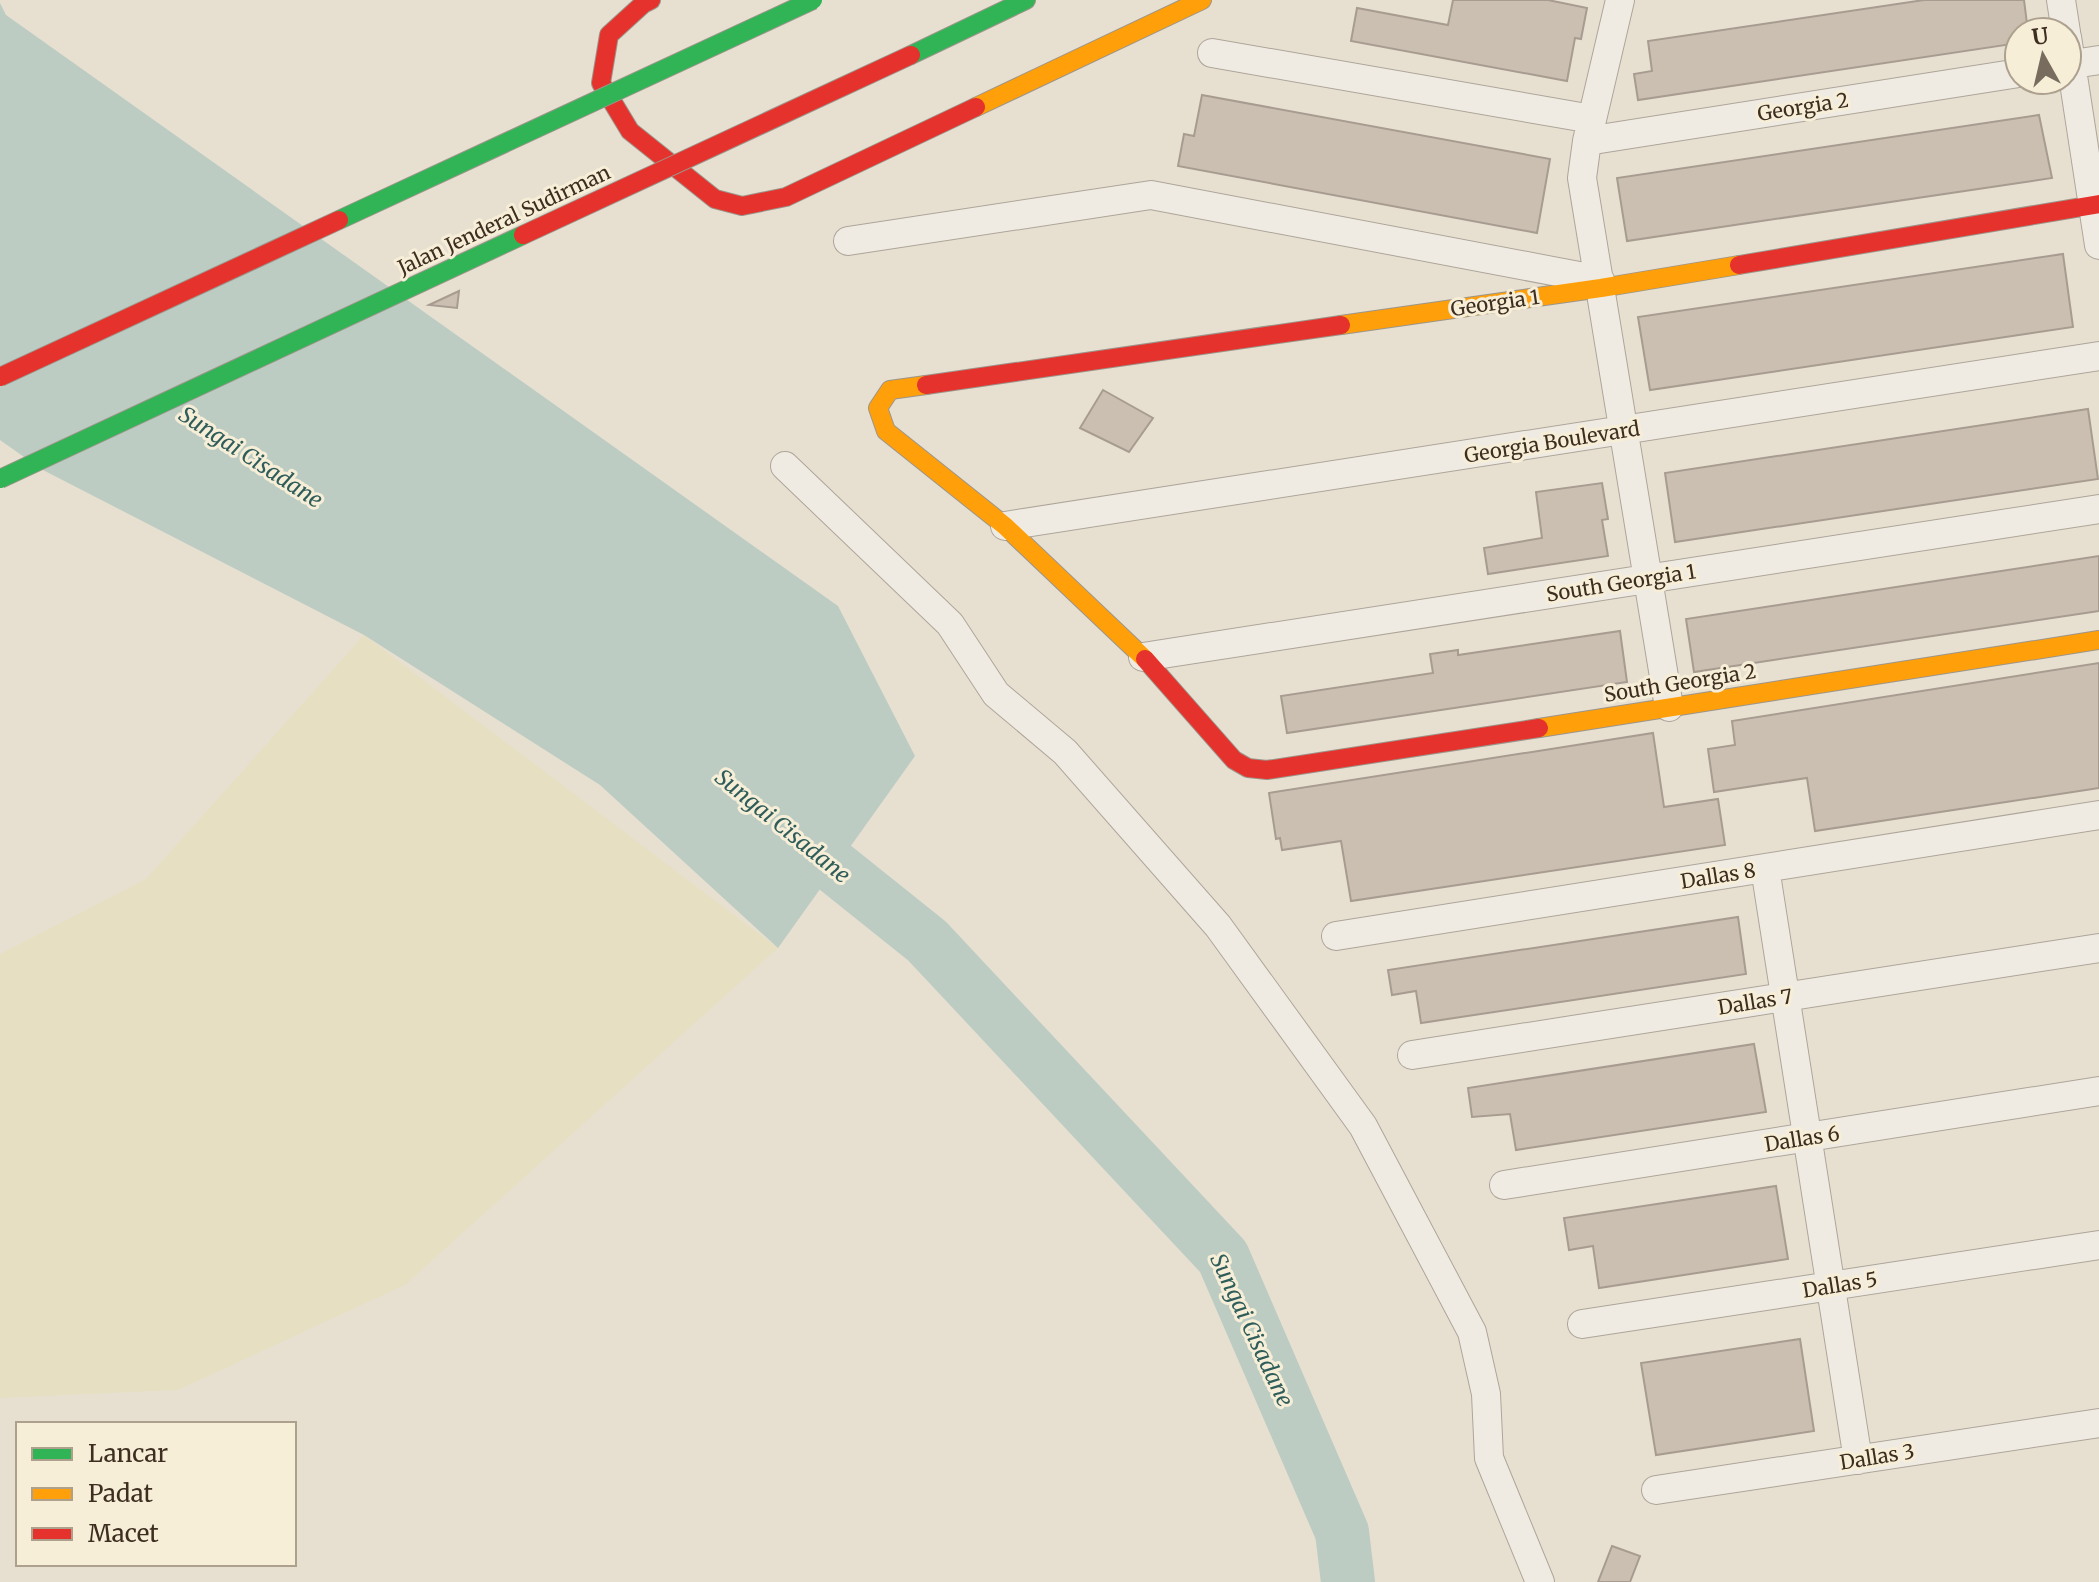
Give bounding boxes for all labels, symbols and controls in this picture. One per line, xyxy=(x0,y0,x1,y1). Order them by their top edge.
north arrow xyxy=(2003,16,2083,96)
text: U xyxy=(2030,21,2051,51)
street label: Georgia 2 xyxy=(1756,87,1850,126)
street label: Jalan Jenderal Sudirman xyxy=(393,159,614,280)
street label: Georgia 1 xyxy=(1449,284,1541,321)
water label: Sungai Cisadane xyxy=(174,400,328,514)
street label: Georgia Boulevard xyxy=(1462,415,1641,468)
street label: South Georgia 1 xyxy=(1544,558,1697,607)
street label: South Georgia 2 xyxy=(1602,658,1758,707)
water label: Sungai Cisadane xyxy=(710,763,856,889)
street label: Dallas 8 xyxy=(1679,857,1757,894)
street label: Dallas 7 xyxy=(1716,983,1794,1020)
street label: Dallas 6 xyxy=(1763,1120,1841,1157)
water label: Sungai Cisadane xyxy=(1204,1249,1300,1411)
street label: Dallas 5 xyxy=(1801,1266,1879,1303)
legend xyxy=(16,1422,296,1566)
text: Lancar xyxy=(88,1438,168,1469)
street label: Dallas 3 xyxy=(1838,1438,1916,1475)
text: Padat xyxy=(88,1478,153,1509)
text: Macet xyxy=(88,1518,159,1549)

